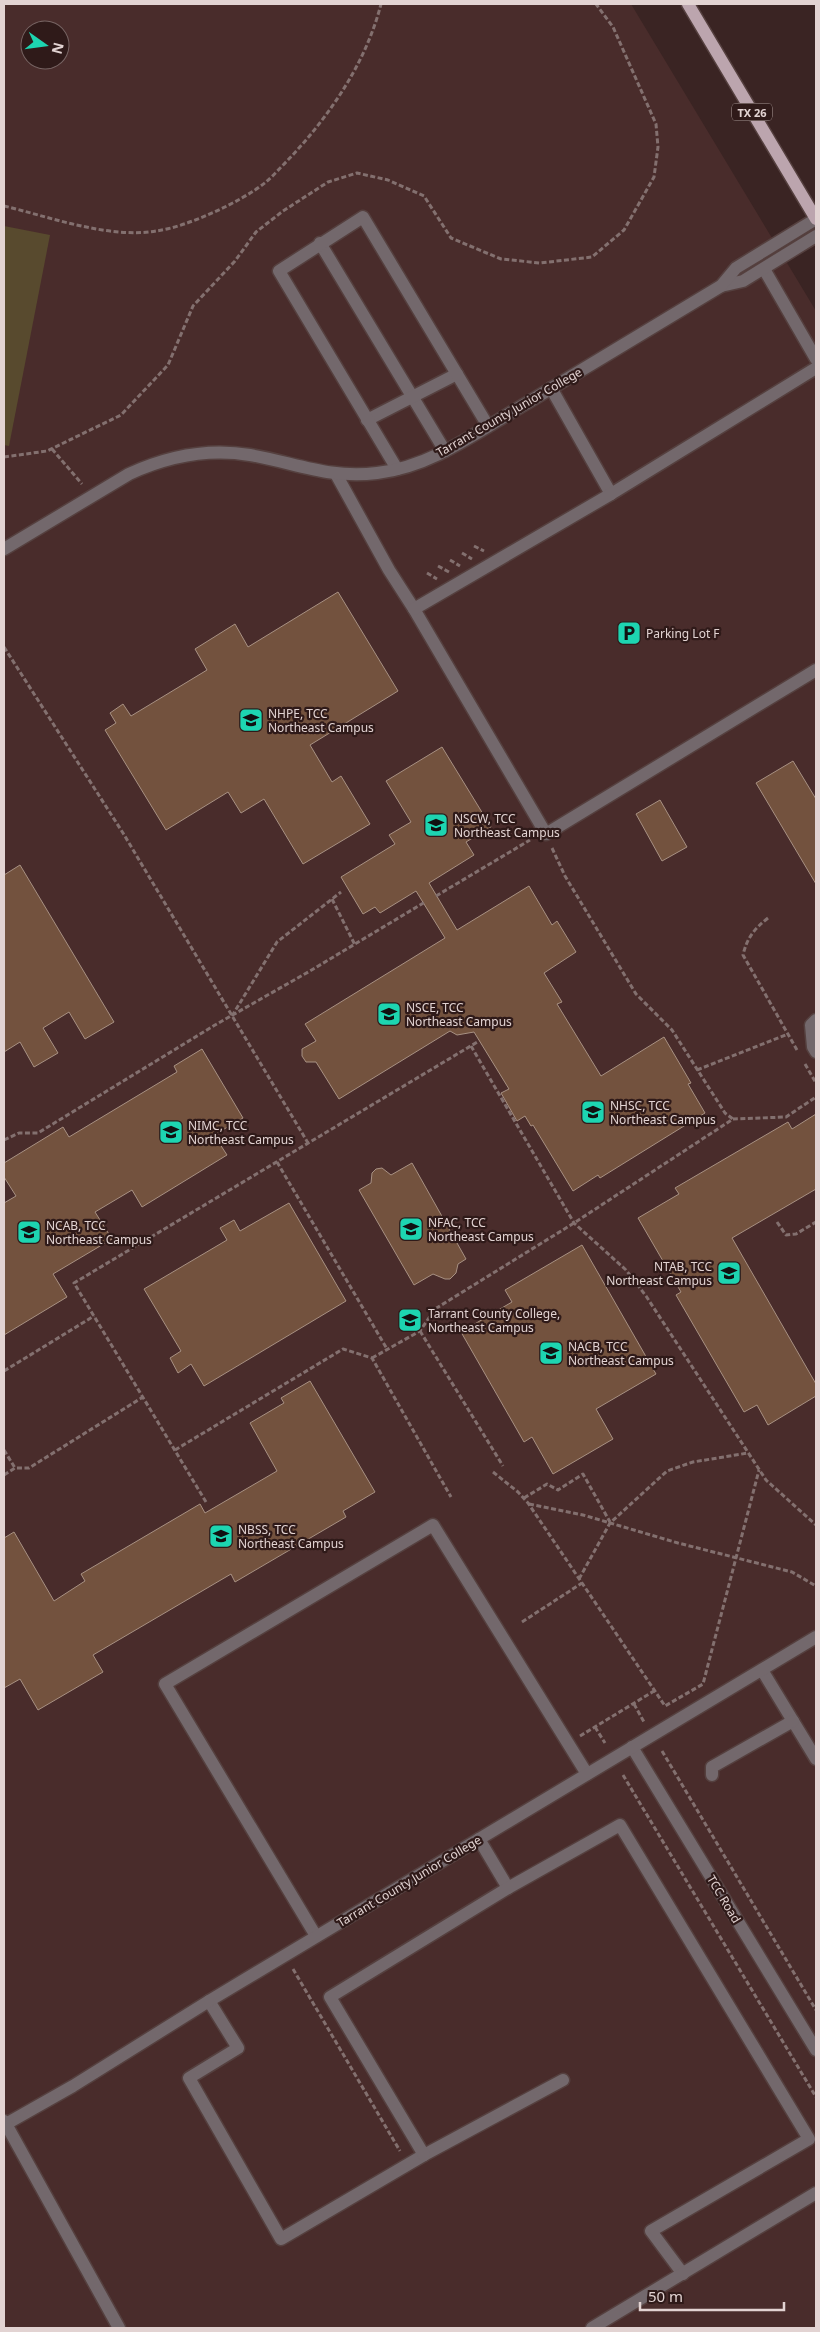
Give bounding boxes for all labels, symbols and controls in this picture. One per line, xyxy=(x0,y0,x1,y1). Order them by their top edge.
north arrow xyxy=(20,20,70,70)
text: N xyxy=(48,40,69,56)
road number: TX 26 xyxy=(732,104,772,120)
street label: Tarrant County Junior College xyxy=(433,363,585,461)
parking icon: Parking Lot F xyxy=(616,620,642,646)
place label: Parking Lot F xyxy=(646,625,720,642)
place label: NHPE, TCC Northeast Campus xyxy=(268,705,374,736)
school or university icon: NHPE, TCC Northeast Campus xyxy=(238,707,264,733)
place label: NSCW, TCC Northeast Campus xyxy=(454,810,560,841)
school or university icon: NSCW, TCC Northeast Campus xyxy=(423,812,449,838)
place label: NSCE, TCC Northeast Campus xyxy=(406,999,512,1030)
school or university icon: NSCE, TCC Northeast Campus xyxy=(376,1001,402,1027)
place label: NHSC, TCC Northeast Campus xyxy=(610,1097,716,1128)
school or university icon: NHSC, TCC Northeast Campus xyxy=(580,1099,606,1125)
place label: NIMC, TCC Northeast Campus xyxy=(188,1117,294,1148)
school or university icon: NIMC, TCC Northeast Campus xyxy=(158,1119,184,1145)
place label: NFAC, TCC Northeast Campus xyxy=(428,1214,534,1245)
school or university icon: NFAC, TCC Northeast Campus xyxy=(398,1216,424,1242)
place label: NCAB, TCC Northeast Campus xyxy=(46,1217,152,1248)
school or university icon: NCAB, TCC Northeast Campus xyxy=(16,1219,42,1245)
place label: NTAB, TCC Northeast Campus xyxy=(606,1258,712,1289)
school or university icon: NTAB, TCC Northeast Campus xyxy=(716,1260,742,1286)
place label: Tarrant County College, Northeast Campus xyxy=(428,1305,560,1336)
school or university icon: Tarrant County College, Northeast Campus xyxy=(397,1307,423,1333)
place label: NACB, TCC Northeast Campus xyxy=(568,1338,674,1369)
school or university icon: NACB, TCC Northeast Campus xyxy=(538,1340,564,1366)
place label: NBSS, TCC Northeast Campus xyxy=(238,1521,344,1552)
school or university icon: NBSS, TCC Northeast Campus xyxy=(208,1523,234,1549)
street label: Tarrant County Junior College xyxy=(334,1831,484,1931)
street label: TCC Road xyxy=(703,1872,745,1926)
scale bar xyxy=(640,2280,784,2312)
text: 50 m xyxy=(648,2286,683,2306)

